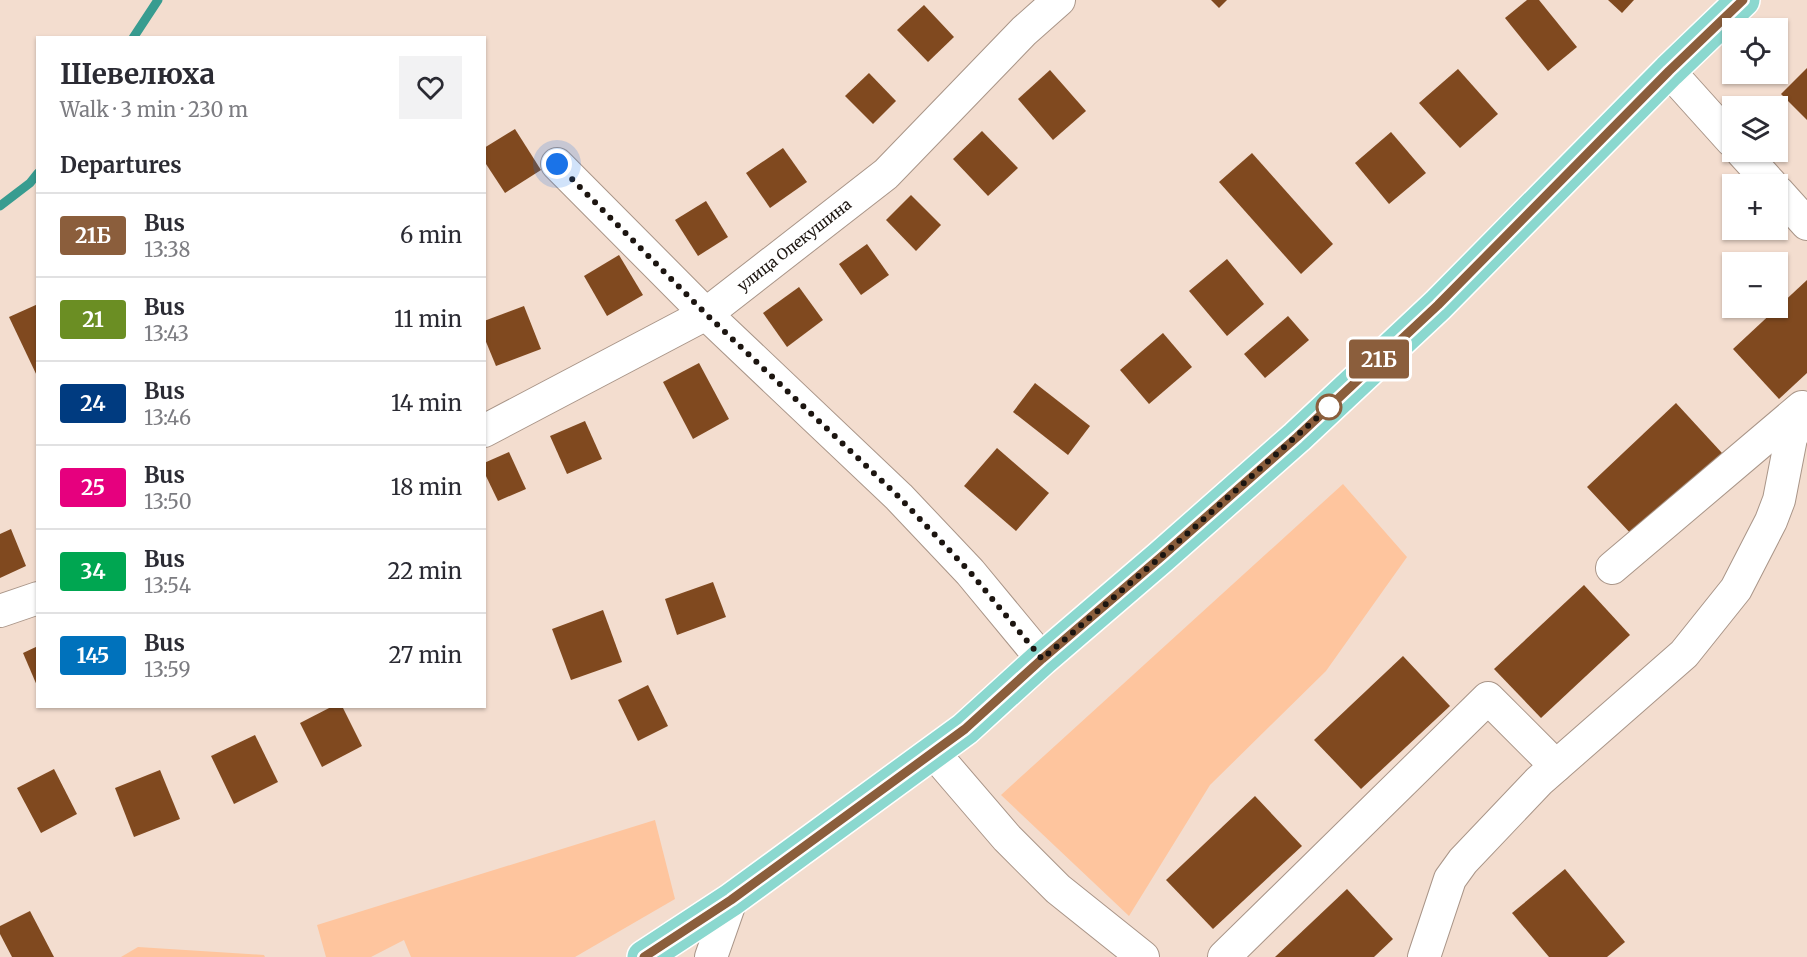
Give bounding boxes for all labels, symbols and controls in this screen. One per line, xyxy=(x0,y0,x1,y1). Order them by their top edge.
map controls xyxy=(1722,18,1788,318)
button: locate xyxy=(1722,18,1788,84)
text: Шевелюха xyxy=(60,56,215,92)
button: heart xyxy=(399,56,462,119)
button: layers xyxy=(1722,96,1788,162)
text: Walk · 3 min · 230 m xyxy=(60,97,248,122)
your location xyxy=(542,149,572,179)
text: Departures xyxy=(60,151,182,179)
button: + xyxy=(1722,174,1788,240)
street label: улица Опекушина xyxy=(733,195,855,295)
text: Bus xyxy=(144,209,185,237)
text: 6 min xyxy=(400,221,462,249)
text: 21Б xyxy=(75,222,111,249)
text: 13:38 xyxy=(144,237,190,262)
button: − xyxy=(1722,252,1788,318)
text: Bus xyxy=(144,293,185,321)
text: 11 min xyxy=(394,305,462,333)
text: 21 xyxy=(82,306,104,333)
text: 13:43 xyxy=(144,321,189,346)
line badge: 21Б xyxy=(1344,340,1414,378)
text: 21Б xyxy=(1361,346,1397,373)
text: Bus xyxy=(144,377,185,405)
text: 14 min xyxy=(391,389,462,417)
text: 24 xyxy=(80,390,106,417)
unlabelled marker xyxy=(1316,394,1342,420)
text: 13:46 xyxy=(144,405,191,430)
text: Bus xyxy=(144,461,185,489)
text: 18 min xyxy=(391,473,462,501)
text: 25 xyxy=(81,474,105,501)
text: 13:50 xyxy=(144,489,192,514)
text: Bus xyxy=(144,545,185,573)
text: 22 min xyxy=(388,557,462,585)
text: 34 xyxy=(80,558,106,585)
text: 13:54 xyxy=(144,573,191,598)
text: Bus xyxy=(144,629,185,657)
text: 27 min xyxy=(388,641,462,669)
text: 145 xyxy=(77,642,109,669)
text: 13:59 xyxy=(144,657,191,682)

